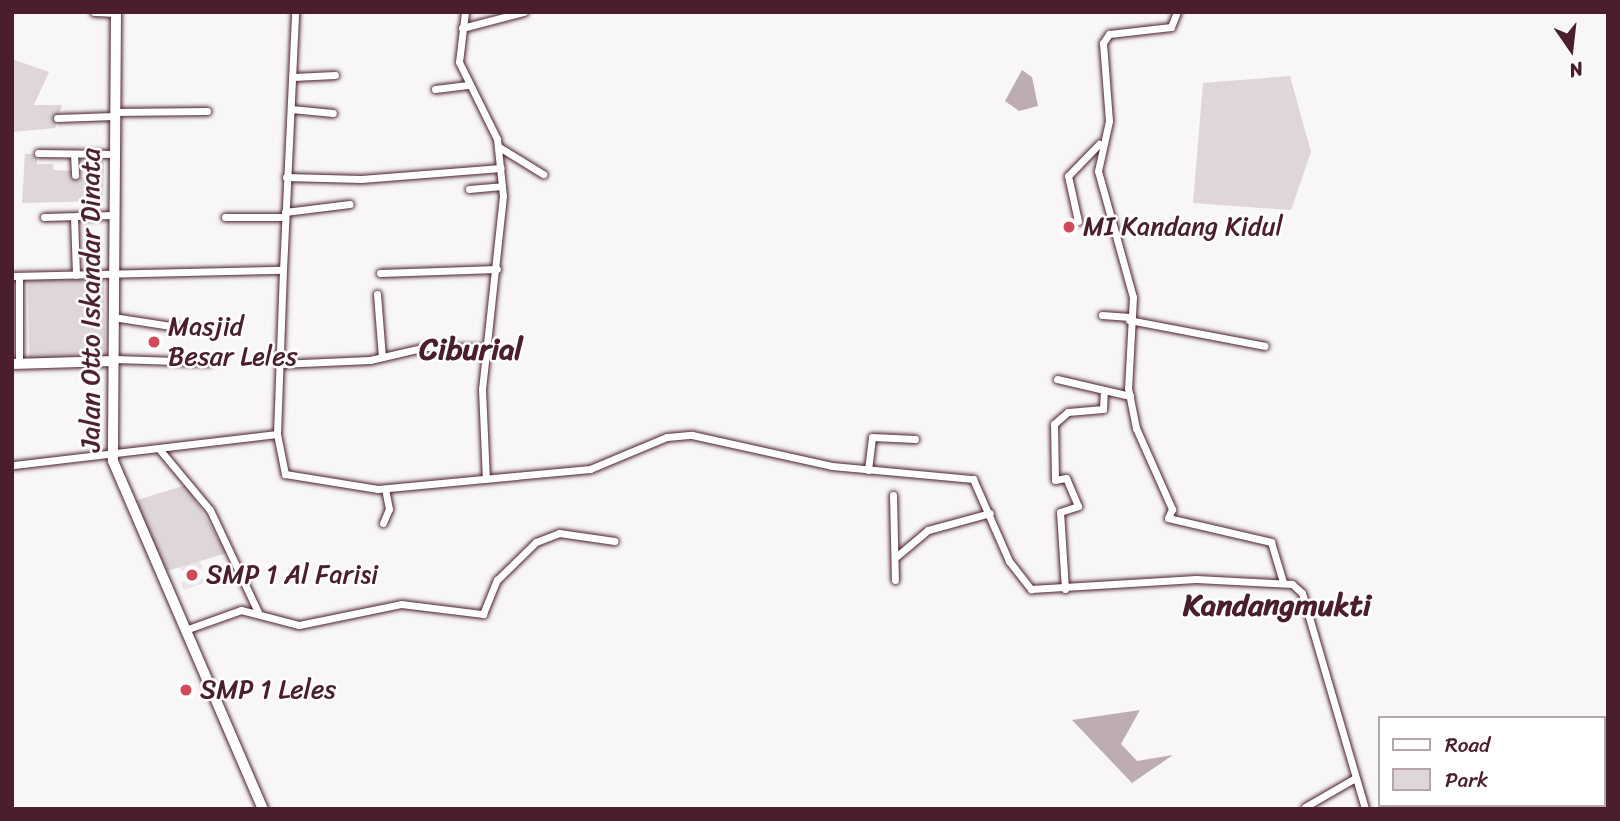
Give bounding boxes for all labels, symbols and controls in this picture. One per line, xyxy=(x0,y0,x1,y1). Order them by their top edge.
north arrow xyxy=(1536,14,1606,84)
text: N xyxy=(1566,52,1587,87)
street label: Jalan Otto Iskandar Dinata xyxy=(75,147,107,453)
place label: MI Kandang Kidul xyxy=(1083,211,1283,243)
marker: MI Kandang Kidul xyxy=(1061,219,1077,235)
place label: Masjid Besar Leles xyxy=(168,311,298,372)
district label: Ciburial xyxy=(419,331,523,367)
marker: Masjid Besar Leles xyxy=(146,334,162,350)
place label: SMP 1 Al Farisi xyxy=(206,559,380,591)
marker: SMP 1 Al Farisi xyxy=(184,567,200,583)
district label: Kandangmukti xyxy=(1183,587,1371,623)
place label: SMP 1 Leles xyxy=(200,674,336,706)
marker: SMP 1 Leles xyxy=(178,682,194,698)
legend xyxy=(1378,716,1606,807)
text: Road xyxy=(1445,726,1490,764)
text: Park xyxy=(1445,761,1488,799)

